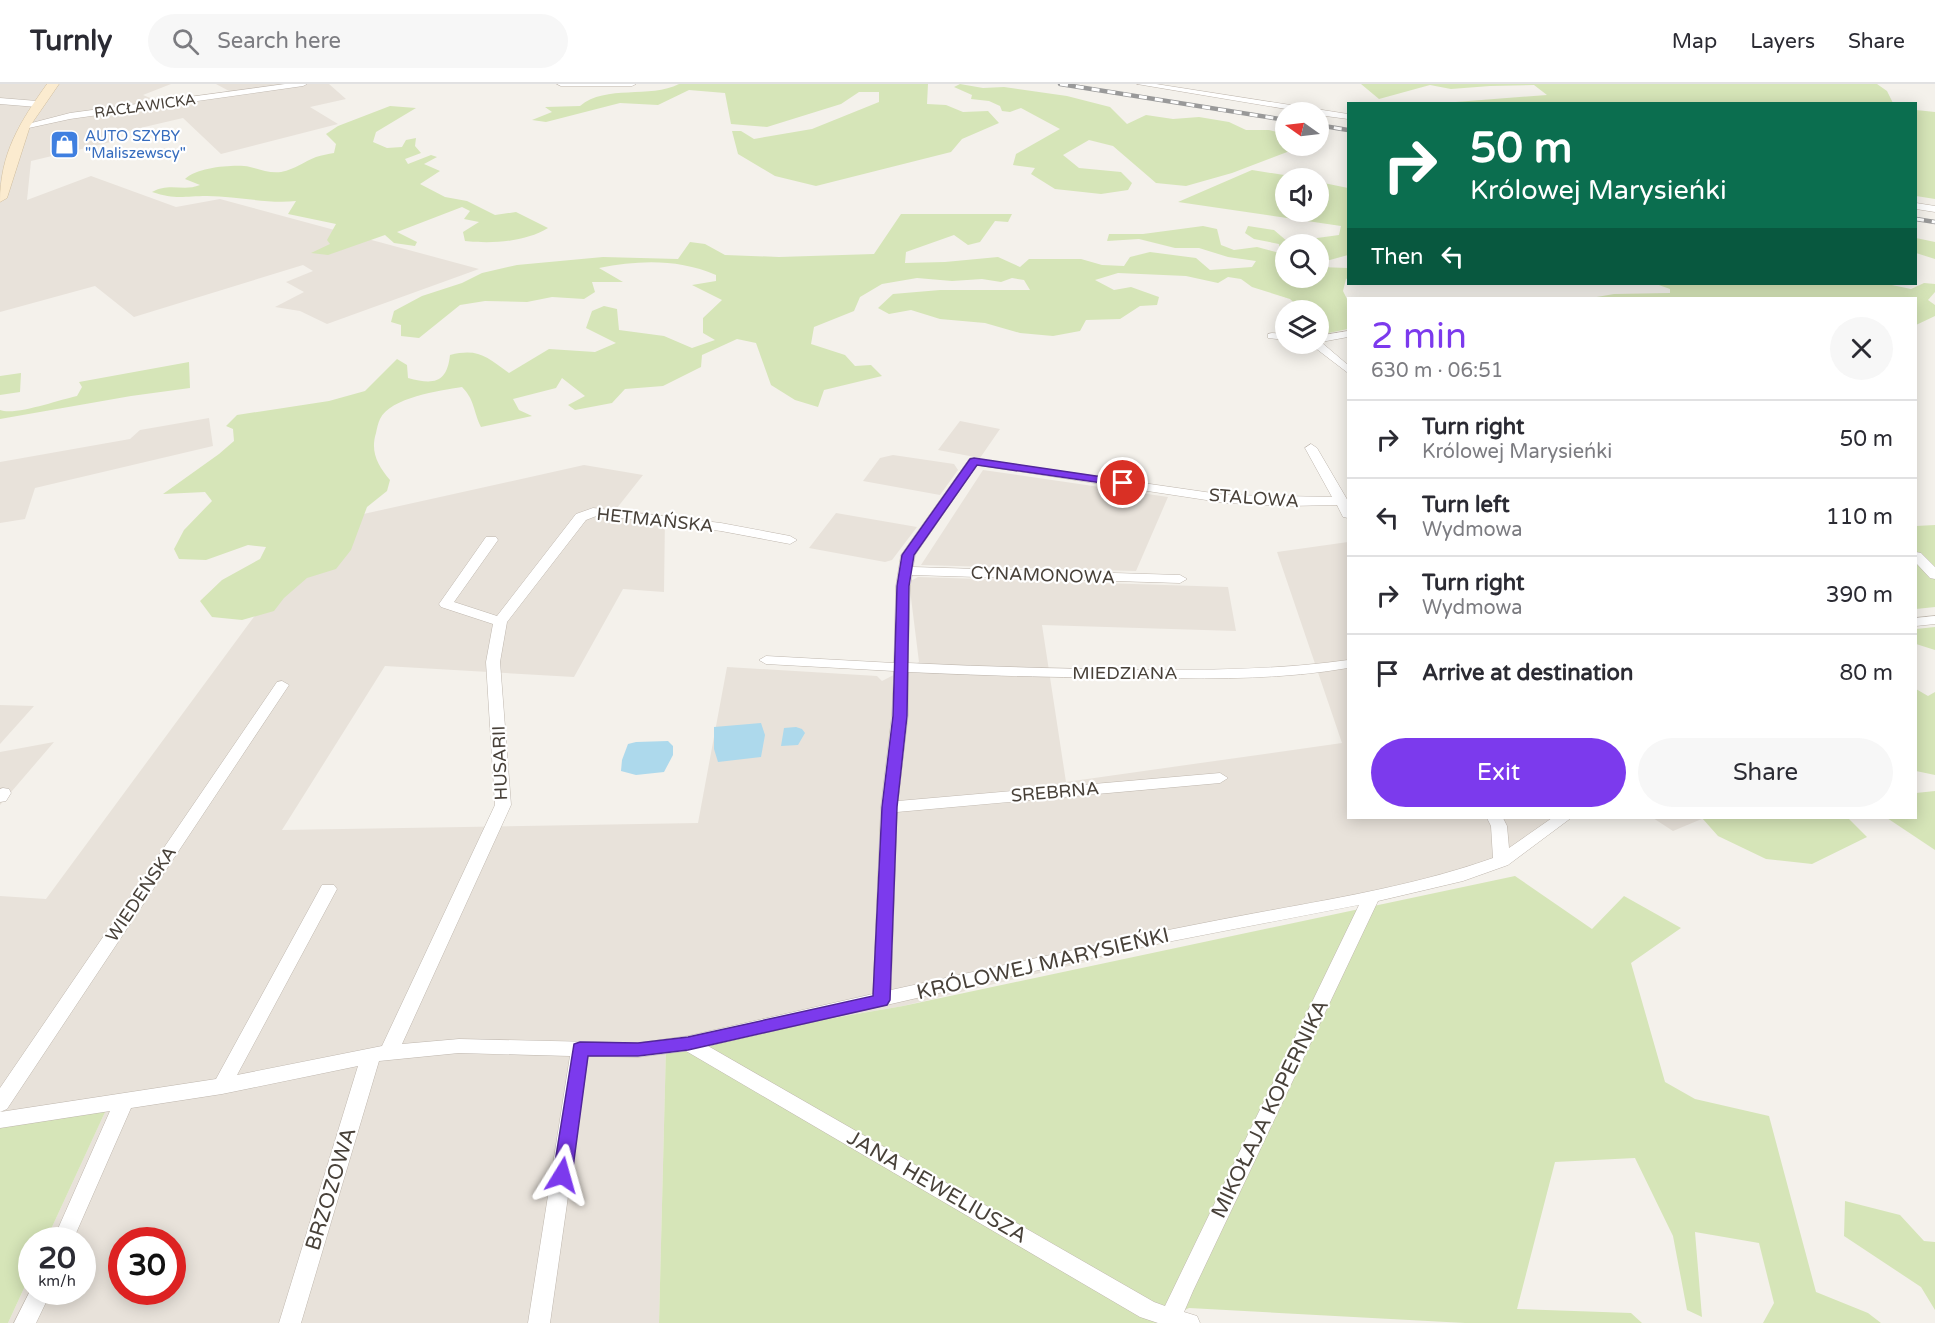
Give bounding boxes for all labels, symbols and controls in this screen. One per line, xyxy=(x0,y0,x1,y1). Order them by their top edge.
search box xyxy=(148,14,568,68)
text: Turnly xyxy=(30,24,112,58)
icon: search xyxy=(169,25,202,58)
text: Search here xyxy=(217,28,341,54)
text: Map xyxy=(1672,29,1717,54)
text: Layers xyxy=(1750,29,1815,54)
text: Share xyxy=(1848,29,1905,54)
street label: RACŁAWICKA xyxy=(93,90,197,122)
north arrow xyxy=(1275,102,1329,156)
map controls xyxy=(1275,102,1329,354)
text: 50 m xyxy=(1470,123,1572,174)
icon: right xyxy=(1371,126,1449,204)
place label: AUTO SZYBY "Maliszewscy" xyxy=(85,127,186,162)
shop icon: AUTO SZYBY "Maliszewscy" xyxy=(48,129,80,161)
button: sound xyxy=(1275,168,1329,222)
text: Królowej Marysieńki xyxy=(1470,174,1727,207)
button: search xyxy=(1275,234,1329,288)
icon: left xyxy=(1436,240,1469,273)
text: Then xyxy=(1371,244,1424,270)
button: layers xyxy=(1275,300,1329,354)
text: 2 min xyxy=(1371,315,1467,358)
button: close xyxy=(1830,317,1893,380)
text: 630 m · 06:51 xyxy=(1371,359,1503,383)
text: Turn right xyxy=(1422,414,1524,440)
icon: right xyxy=(1371,423,1404,456)
text: 50 m xyxy=(1839,426,1893,452)
text: Królowej Marysieńki xyxy=(1422,440,1612,464)
pin xyxy=(1097,457,1148,508)
icon: arrive xyxy=(1106,466,1139,499)
street label: STALOWA xyxy=(1208,484,1300,512)
text: Turn left xyxy=(1422,492,1510,518)
icon: left xyxy=(1371,501,1404,534)
street label: HETMAŃSKA xyxy=(595,503,715,537)
text: 110 m xyxy=(1826,504,1893,530)
text: Wydmowa xyxy=(1422,518,1523,542)
street label: CYNAMONOWA xyxy=(970,561,1116,589)
text: Turn right xyxy=(1422,570,1524,596)
icon: right xyxy=(1371,579,1404,612)
text: 390 m xyxy=(1826,582,1893,608)
text: Wydmowa xyxy=(1422,596,1523,620)
icon: arrive xyxy=(1371,657,1404,690)
text: Arrive at destination xyxy=(1422,660,1633,686)
text: 80 m xyxy=(1839,660,1893,686)
street label: MIEDZIANA xyxy=(1072,662,1178,684)
street label: HUSARII xyxy=(488,725,512,801)
button: Exit xyxy=(1371,738,1626,807)
button: Share xyxy=(1638,738,1893,807)
street label: SREBRNA xyxy=(1010,777,1100,807)
street label: WIEDEŃSKA xyxy=(101,842,181,946)
street label: KRÓLOWEJ MARYSIEŃKI xyxy=(914,923,1172,1005)
street label: MIKOŁAJA KOPERNIKA xyxy=(1206,996,1334,1222)
street label: BRZOZOWA xyxy=(300,1124,362,1254)
street label: JANA HEWELIUSZA xyxy=(843,1125,1031,1249)
position arrow xyxy=(530,1143,594,1207)
speed limit sign: 30 xyxy=(108,1227,186,1305)
text: 20 xyxy=(38,1240,76,1277)
text: km/h xyxy=(38,1272,76,1290)

